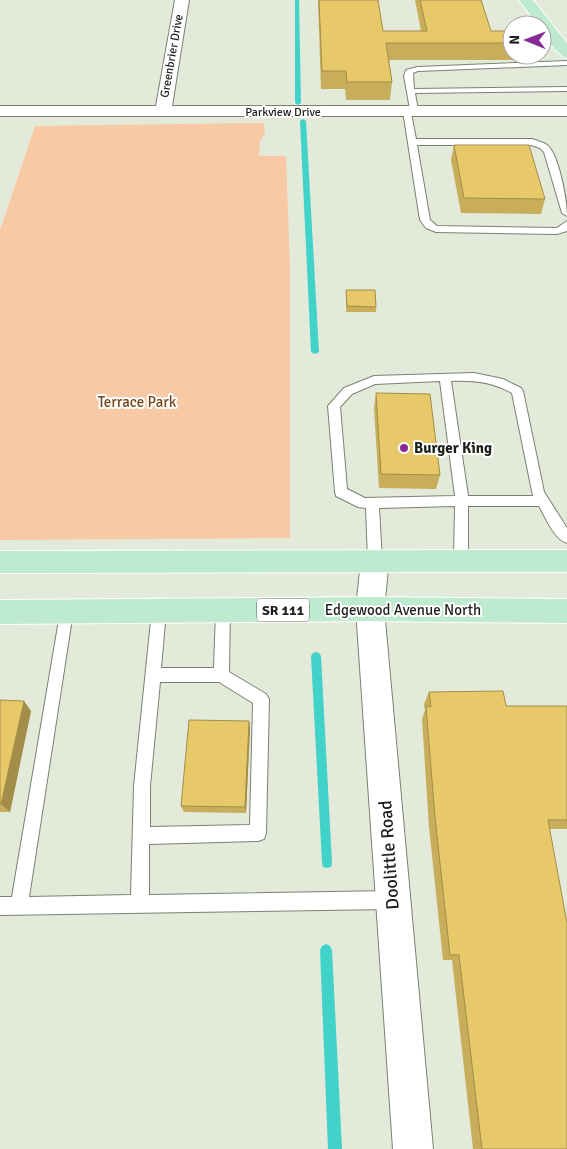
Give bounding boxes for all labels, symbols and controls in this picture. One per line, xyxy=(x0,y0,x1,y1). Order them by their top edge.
street label: Greenbrier Drive xyxy=(157,13,187,99)
north arrow xyxy=(502,15,552,65)
text: N xyxy=(506,35,523,45)
street label: Parkview Drive xyxy=(245,105,321,120)
park label: Terrace Park xyxy=(98,393,177,411)
place label: Burger King xyxy=(414,439,492,457)
marker: Burger King xyxy=(398,442,410,454)
road number: SR 111 xyxy=(257,598,309,622)
street label: Edgewood Avenue North xyxy=(325,601,481,619)
street label: Doolittle Road xyxy=(374,800,404,910)

